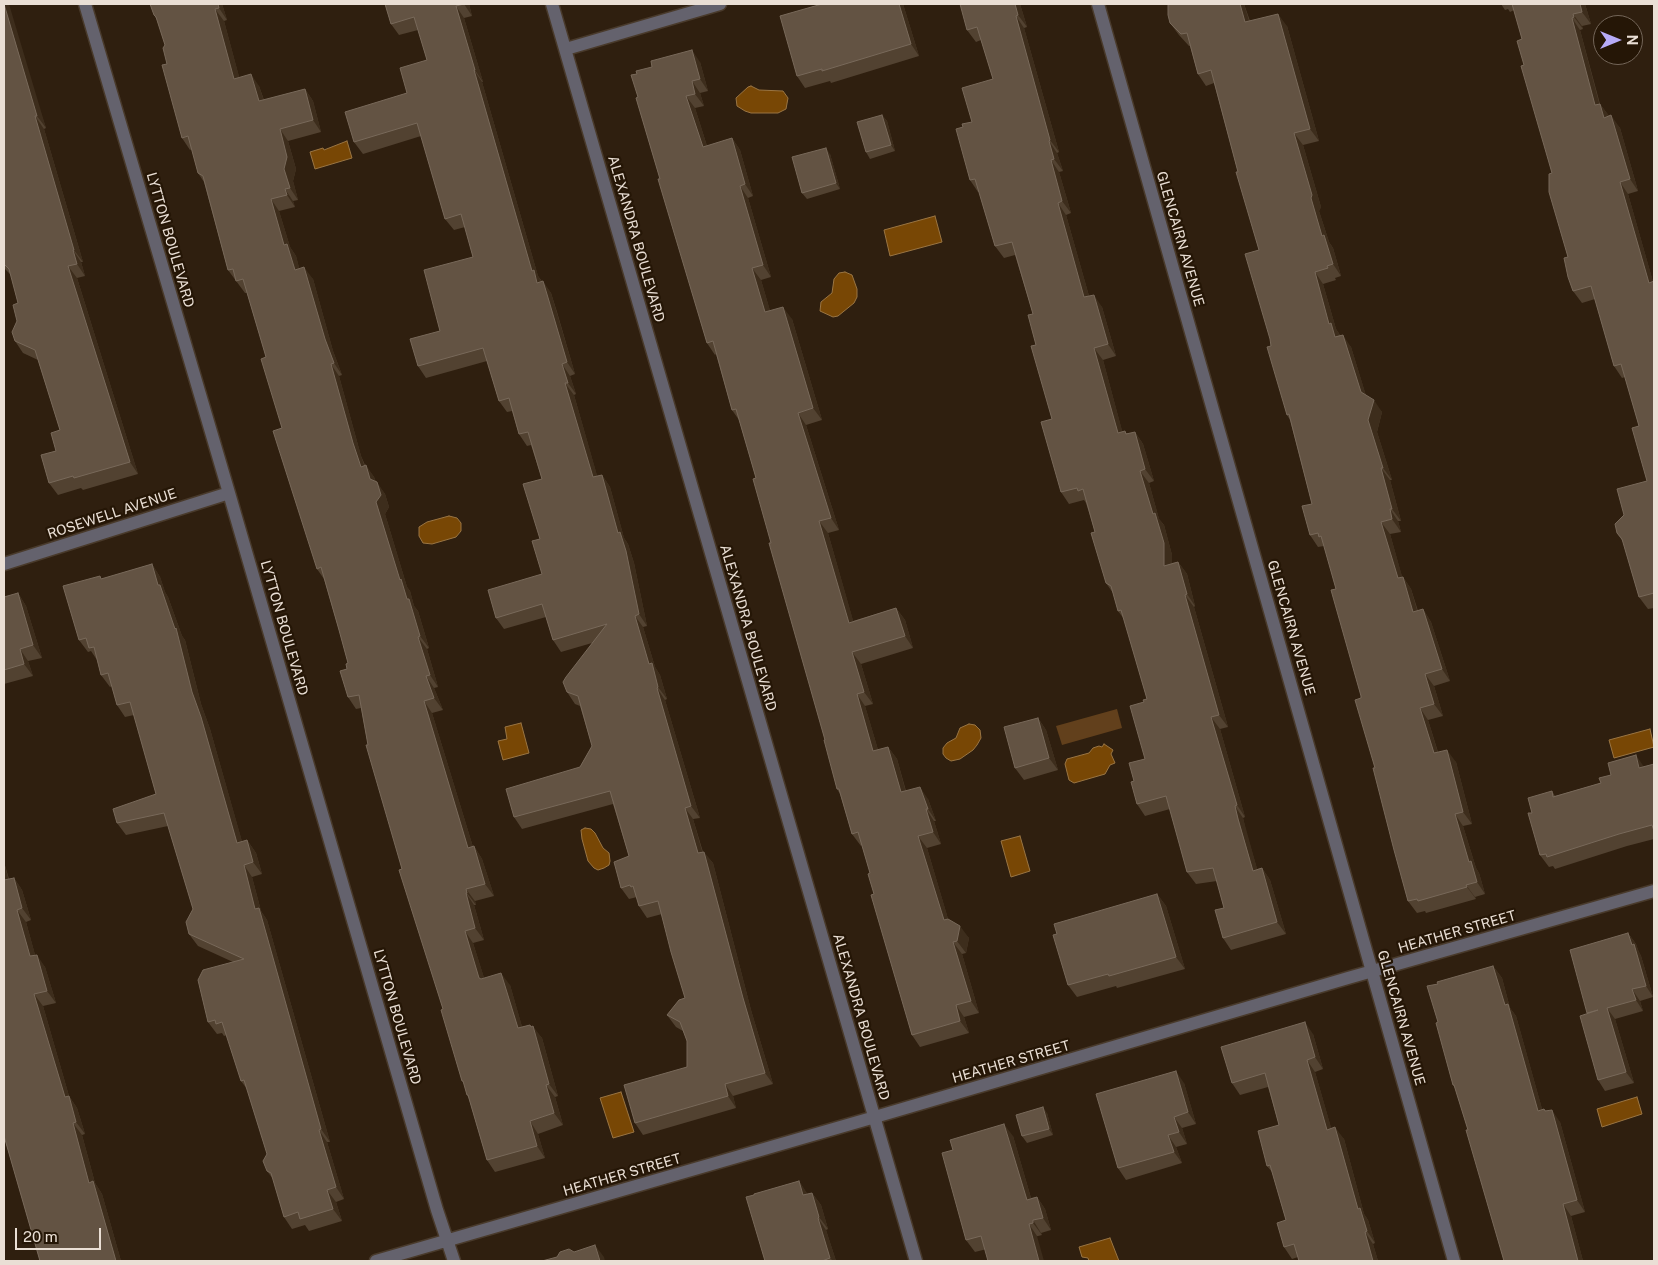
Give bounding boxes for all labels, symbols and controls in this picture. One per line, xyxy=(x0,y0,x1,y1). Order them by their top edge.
north arrow xyxy=(1593,15,1643,65)
text: N xyxy=(1624,35,1640,45)
street label: ALEXANDRA BOULEVARD xyxy=(604,154,668,324)
street label: GLENCAIRN AVENUE xyxy=(1153,169,1207,309)
street label: LYTTON BOULEVARD xyxy=(143,170,197,310)
street label: ROSEWELL AVENUE xyxy=(45,485,179,543)
street label: ALEXANDRA BOULEVARD xyxy=(716,543,780,713)
street label: LYTTON BOULEVARD xyxy=(257,558,311,698)
street label: GLENCAIRN AVENUE xyxy=(1264,558,1318,698)
street label: HEATHER STREET xyxy=(1396,907,1518,957)
street label: ALEXANDRA BOULEVARD xyxy=(829,932,893,1102)
street label: LYTTON BOULEVARD xyxy=(370,947,424,1087)
street label: GLENCAIRN AVENUE xyxy=(1374,948,1428,1088)
street label: HEATHER STREET xyxy=(950,1037,1072,1087)
street label: HEATHER STREET xyxy=(561,1150,683,1200)
scale bar xyxy=(18,1218,104,1250)
text: 20 m xyxy=(23,1228,58,1245)

